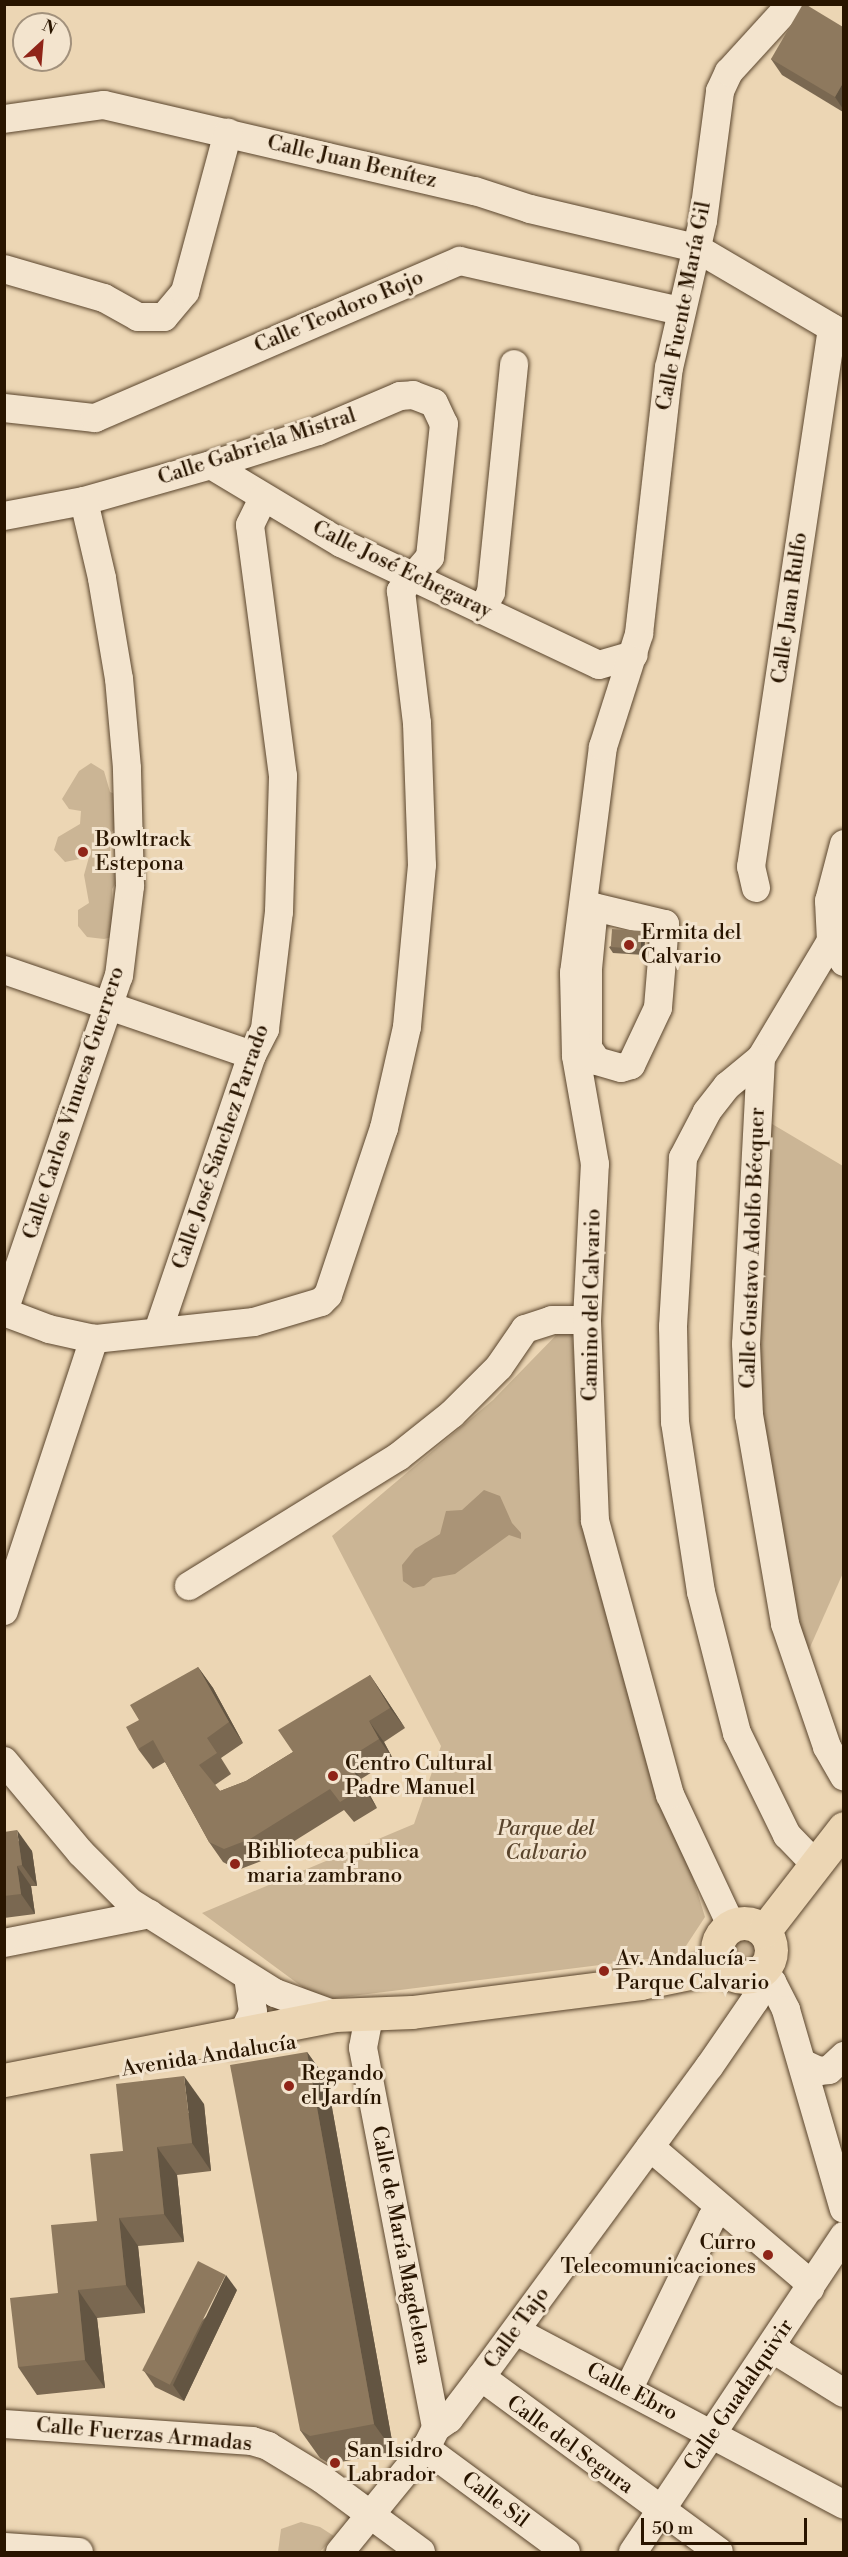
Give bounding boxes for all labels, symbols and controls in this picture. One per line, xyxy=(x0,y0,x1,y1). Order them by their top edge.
north arrow xyxy=(12,12,72,72)
text: N xyxy=(39,16,59,39)
street label: Calle Juan Benítez xyxy=(265,130,439,194)
street label: Calle Fuente María Gil xyxy=(651,199,717,413)
street label: Calle Teodoro Rojo xyxy=(251,265,427,359)
street label: Calle Gabriela Mistral xyxy=(155,403,359,491)
street label: Calle José Echegaray xyxy=(308,516,496,624)
street label: Calle Juan Rulfo xyxy=(767,531,813,685)
place label: Bowltrack Estepona xyxy=(95,827,190,877)
marker: Bowltrack Estepona xyxy=(76,845,90,859)
place label: Ermita del Calvario xyxy=(641,920,742,970)
marker: Ermita del Calvario xyxy=(622,938,636,952)
street label: Calle Carlos Vinuesa Guerrero xyxy=(18,963,130,1243)
street label: Calle José Sánchez Parrado xyxy=(167,1021,275,1273)
street label: Calle Gustavo Adolfo Bécquer xyxy=(735,1107,771,1389)
street label: Camino del Calvario xyxy=(578,1208,606,1402)
place label: Centro Cultural Padre Manuel xyxy=(345,1751,493,1801)
marker: Centro Cultural Padre Manuel xyxy=(326,1769,340,1783)
park label: Parque del Calvario xyxy=(497,1816,595,1866)
place label: Biblioteca publica maria zambrano xyxy=(247,1839,419,1889)
marker: Biblioteca publica maria zambrano xyxy=(228,1857,242,1871)
place label: Av. Andalucía - Parque Calvario xyxy=(616,1946,769,1996)
marker: Av. Andalucía - Parque Calvario xyxy=(597,1964,611,1978)
street label: Avenida Andalucía xyxy=(120,2030,298,2082)
place label: Regando el Jardín xyxy=(301,2061,384,2111)
marker: Regando el Jardín xyxy=(282,2079,296,2093)
street label: Calle de María Magdelena xyxy=(366,2124,436,2366)
place label: Curro Telecomunicaciones xyxy=(561,2230,756,2280)
marker: Curro Telecomunicaciones xyxy=(761,2248,775,2262)
street label: Calle Tajo xyxy=(479,2282,555,2374)
street label: Calle Guadalquivir xyxy=(679,2314,799,2476)
street label: Calle Ebro xyxy=(582,2358,682,2426)
street label: Calle del Segura xyxy=(502,2391,638,2499)
street label: Calle Fuerzas Armadas xyxy=(35,2413,253,2457)
place label: San Isidro Labrador xyxy=(347,2438,443,2488)
marker: San Isidro Labrador xyxy=(328,2456,342,2470)
street label: Calle Sil xyxy=(456,2467,534,2533)
scale bar xyxy=(644,2506,810,2544)
text: 50 m xyxy=(652,2517,693,2540)

